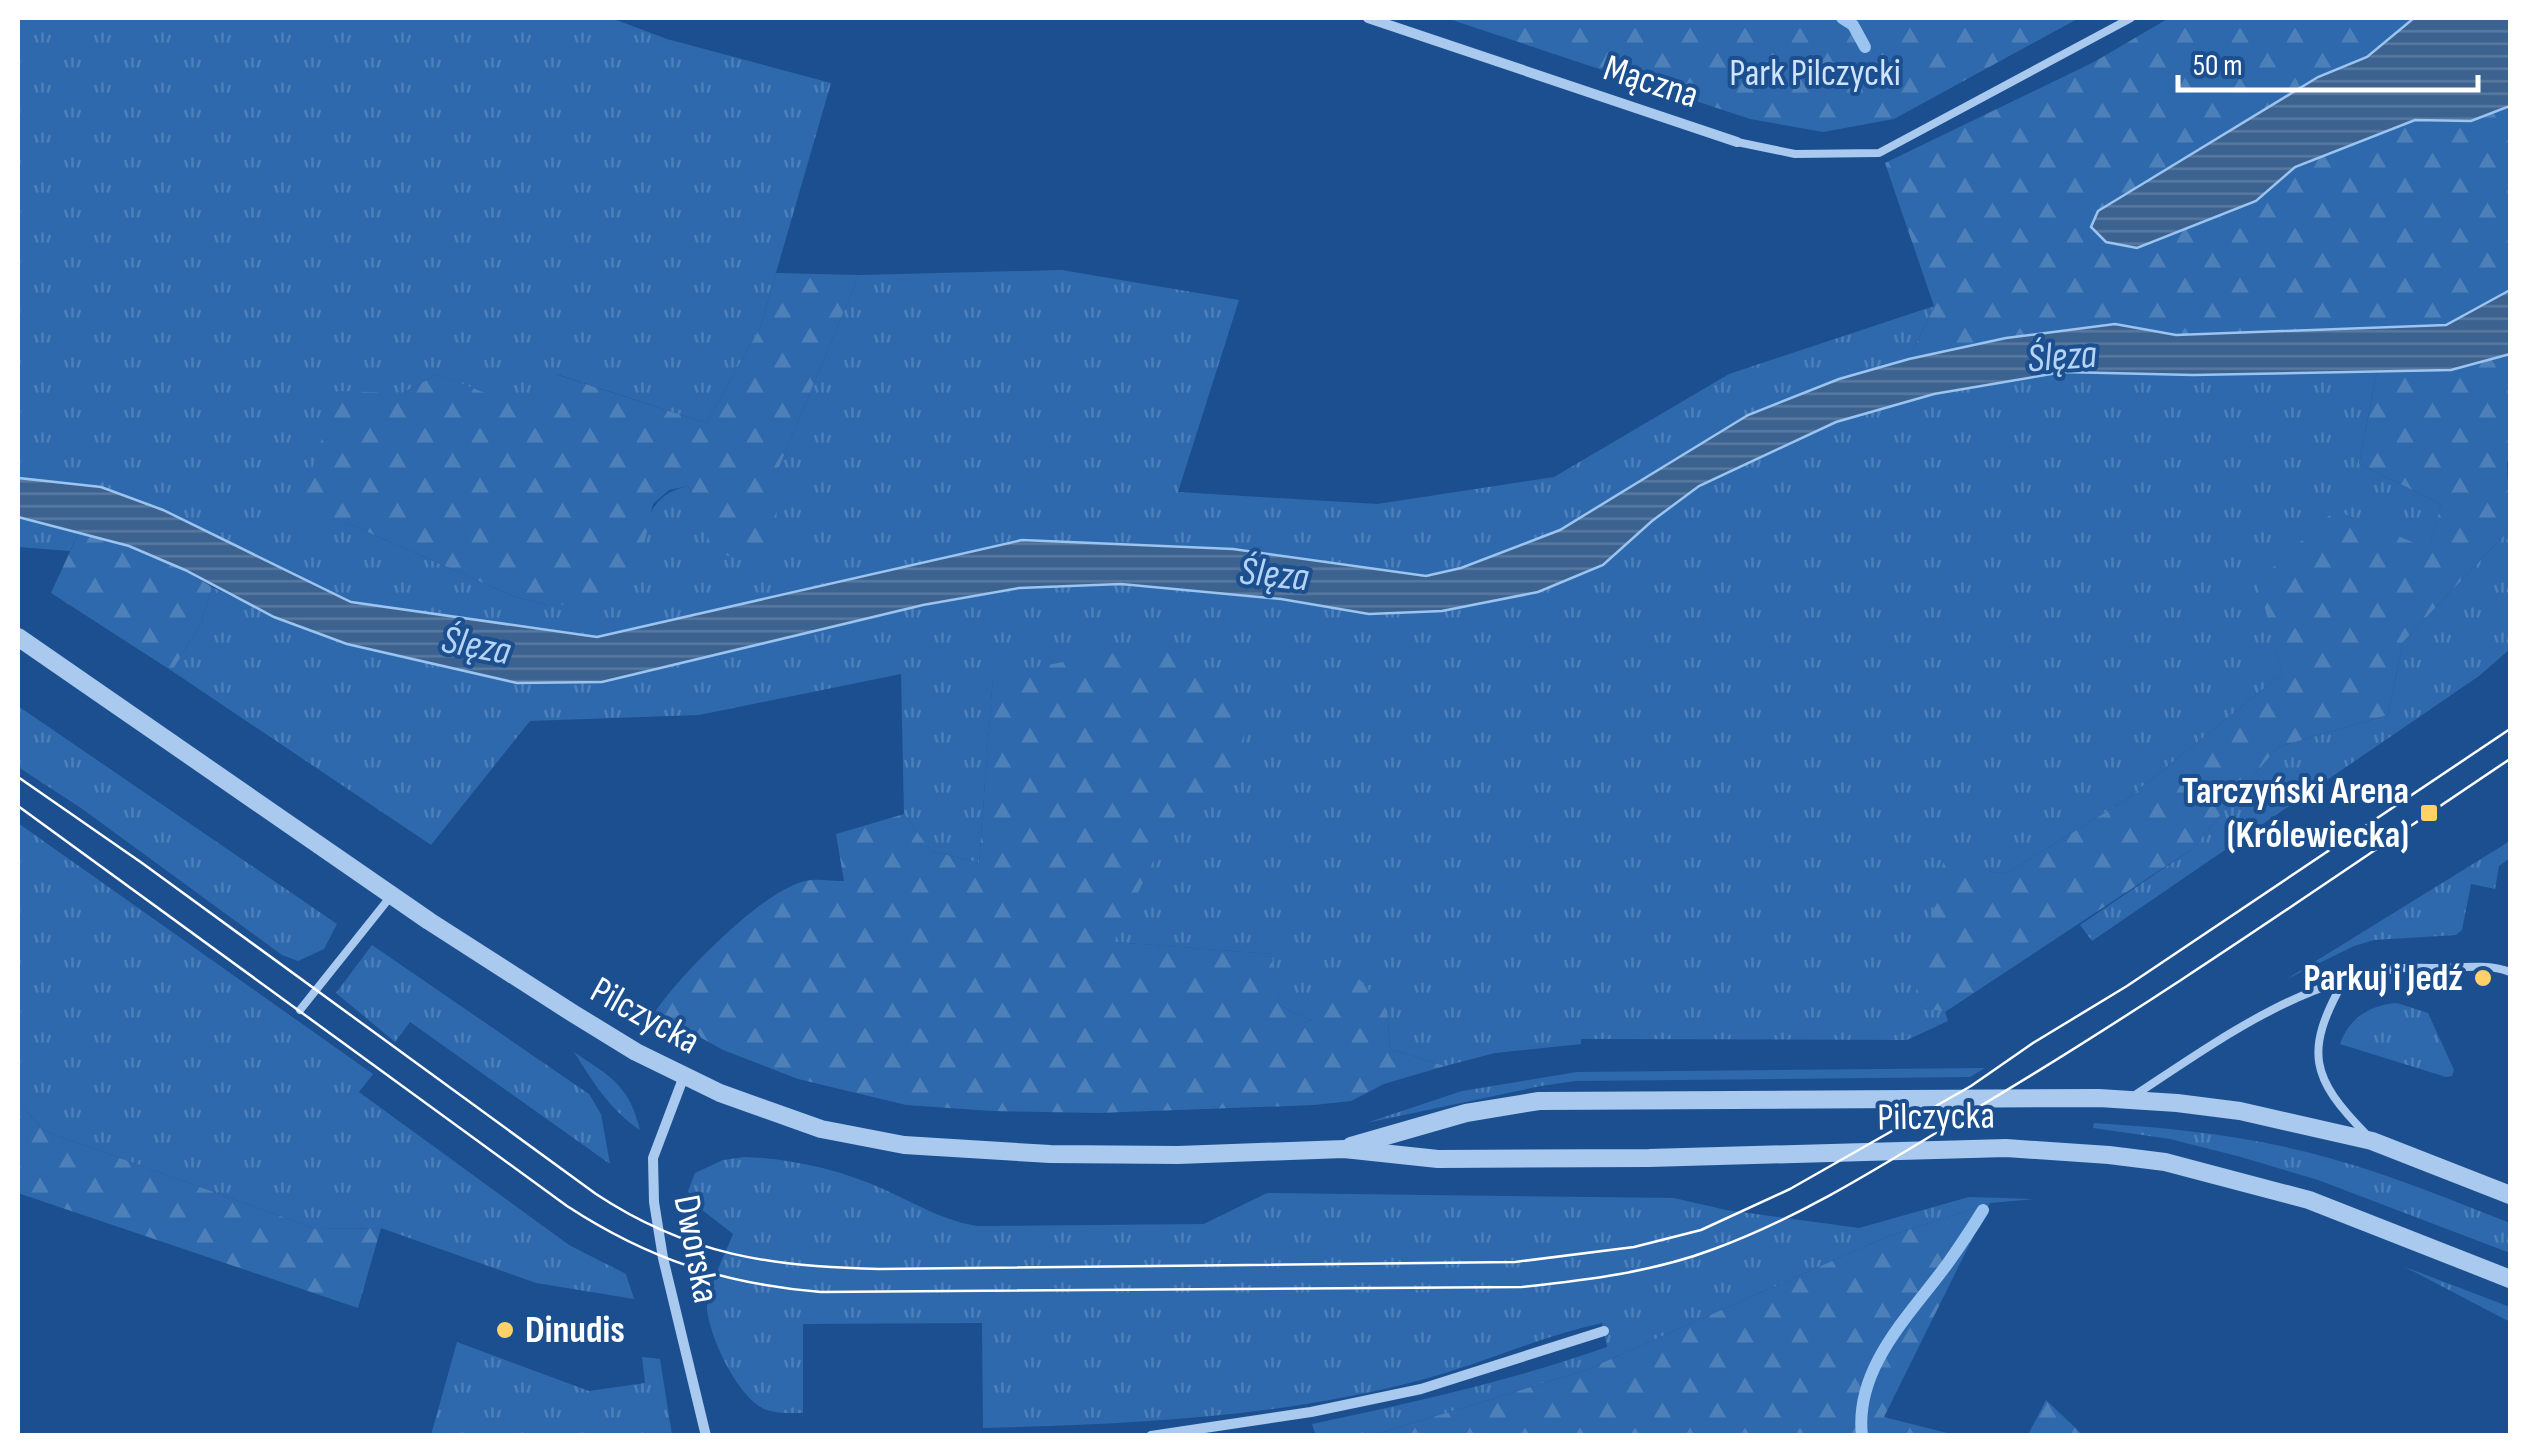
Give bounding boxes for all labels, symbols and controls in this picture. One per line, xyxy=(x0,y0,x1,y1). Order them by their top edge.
scale bar xyxy=(2178,30,2478,92)
street label: Mączna xyxy=(1598,46,1704,118)
text: 50 m xyxy=(2193,48,2242,84)
park label: Park Pilczycki xyxy=(1729,51,1901,96)
water label: Ślęza xyxy=(2026,331,2098,383)
water label: Ślęza xyxy=(1237,548,1311,602)
water label: Ślęza xyxy=(437,616,515,676)
place label: Tarczyński Arena (Królewiecka) xyxy=(2182,769,2409,858)
marker: Tarczyński Arena (Królewiecka) xyxy=(2418,802,2440,824)
place label: Parkuj i Jedź xyxy=(2303,956,2463,1001)
marker: Parkuj i Jedź xyxy=(2472,967,2494,989)
street label: Pilczycka xyxy=(583,968,707,1064)
street label: Pilczycka xyxy=(1877,1093,1995,1141)
street label: Dworska xyxy=(664,1191,728,1307)
place label: Dinudis xyxy=(525,1308,625,1353)
marker: Dinudis xyxy=(494,1319,516,1341)

